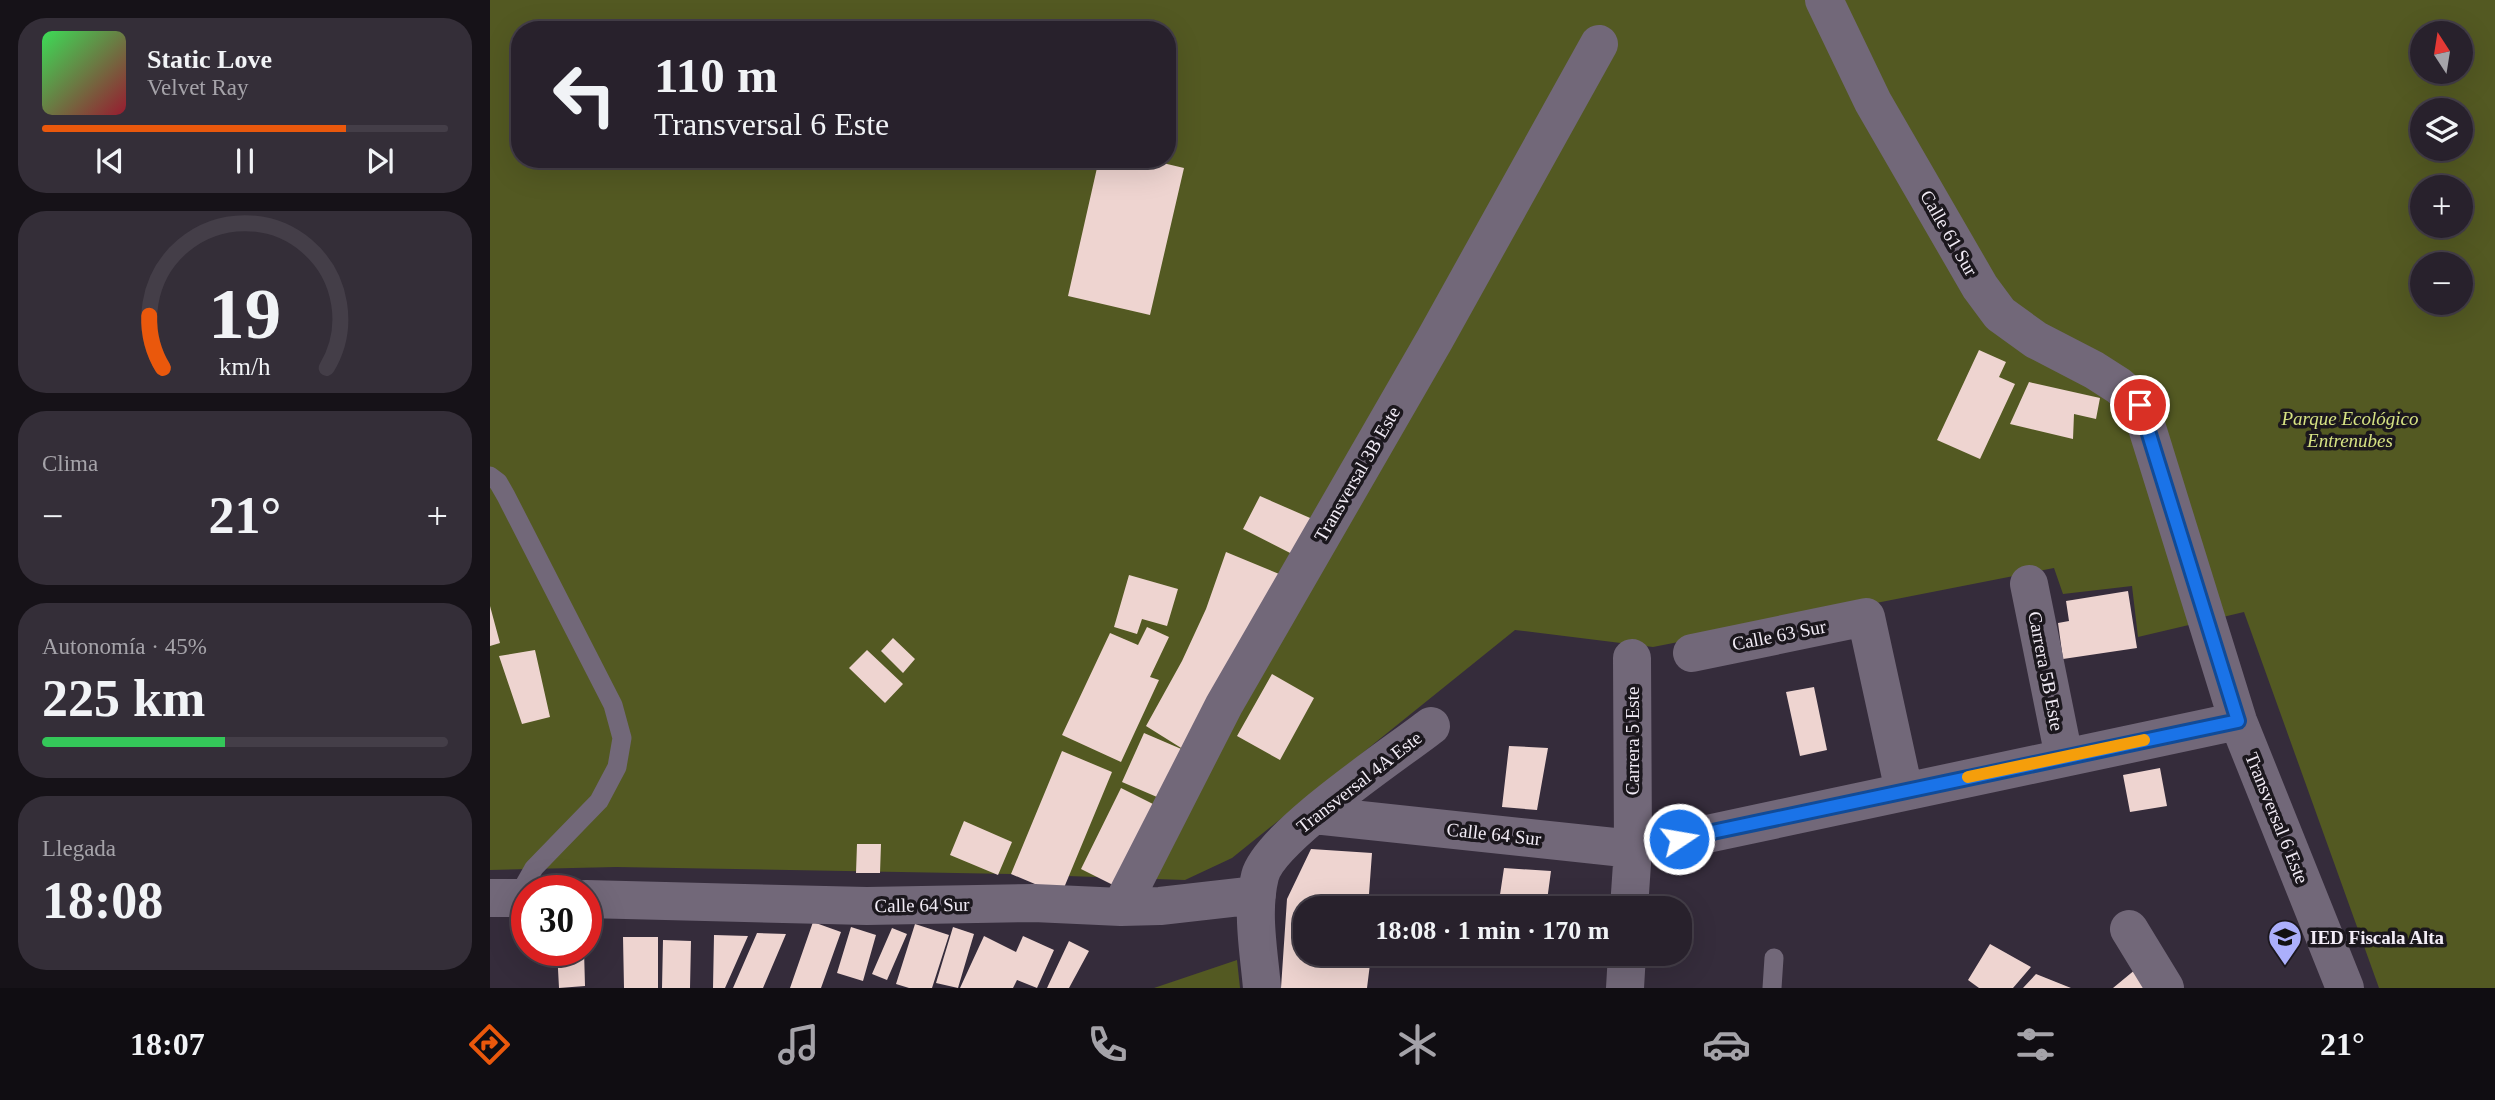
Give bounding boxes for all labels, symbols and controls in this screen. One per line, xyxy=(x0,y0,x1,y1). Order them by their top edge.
north arrow xyxy=(2410,21,2473,84)
map controls xyxy=(2410,21,2473,315)
text: Static Love xyxy=(147,45,272,74)
text: 110 m xyxy=(654,48,778,103)
icon: left xyxy=(539,49,630,140)
text: Velvet Ray xyxy=(147,75,249,100)
button: layers xyxy=(2410,98,2473,161)
text: Transversal 6 Este xyxy=(654,106,889,142)
icon: previous xyxy=(91,142,129,180)
icon: pause xyxy=(226,142,264,180)
icon: next xyxy=(361,142,399,180)
button: + xyxy=(2410,175,2473,238)
street label: Calle 61 Sur xyxy=(1916,187,1982,280)
button: − xyxy=(2410,252,2473,315)
text: 19 xyxy=(209,273,281,354)
text: km/h xyxy=(219,352,271,379)
pin xyxy=(2110,375,2170,435)
icon: arrive xyxy=(2121,386,2159,424)
street label: Transversal 3B Este xyxy=(1310,403,1404,545)
park label: Parque Ecológico Entrenubes xyxy=(2280,408,2419,451)
text: Clima xyxy=(42,451,98,476)
text: 21° xyxy=(209,487,281,544)
text: − xyxy=(42,495,63,537)
text: + xyxy=(427,495,448,537)
street label: Carrera 5B Este xyxy=(2024,609,2068,733)
street label: Calle 63 Sur xyxy=(1730,616,1828,654)
text: Autonomía · 45% xyxy=(42,634,207,659)
text: 225 km xyxy=(42,670,205,727)
street label: Carrera 5 Este xyxy=(1622,687,1643,795)
street label: Transversal 4A Este xyxy=(1293,727,1425,837)
street label: Transversal 6 Este xyxy=(2241,749,2313,887)
position arrow xyxy=(1642,802,1716,876)
street label: Calle 64 Sur xyxy=(1446,819,1543,849)
text: Llegada xyxy=(42,836,116,861)
text: 18:08 xyxy=(42,872,163,929)
speed limit sign: 30 xyxy=(511,875,602,966)
street label: Calle 64 Sur xyxy=(874,894,970,916)
text: 18:08 · 1 min · 170 m xyxy=(1376,916,1610,945)
school or university icon: IED Fiscala Alta xyxy=(2266,918,2304,967)
place label: IED Fiscala Alta xyxy=(2310,927,2445,948)
icon: directions xyxy=(465,1020,514,1069)
icon: music xyxy=(774,1020,823,1069)
icon: phone xyxy=(1083,1020,1132,1069)
icon: climate xyxy=(1393,1020,1442,1069)
icon: car xyxy=(1702,1020,1751,1069)
icon: filters xyxy=(2011,1020,2060,1069)
text: 18:07 xyxy=(130,1026,205,1062)
text: 21° xyxy=(2320,1026,2365,1062)

